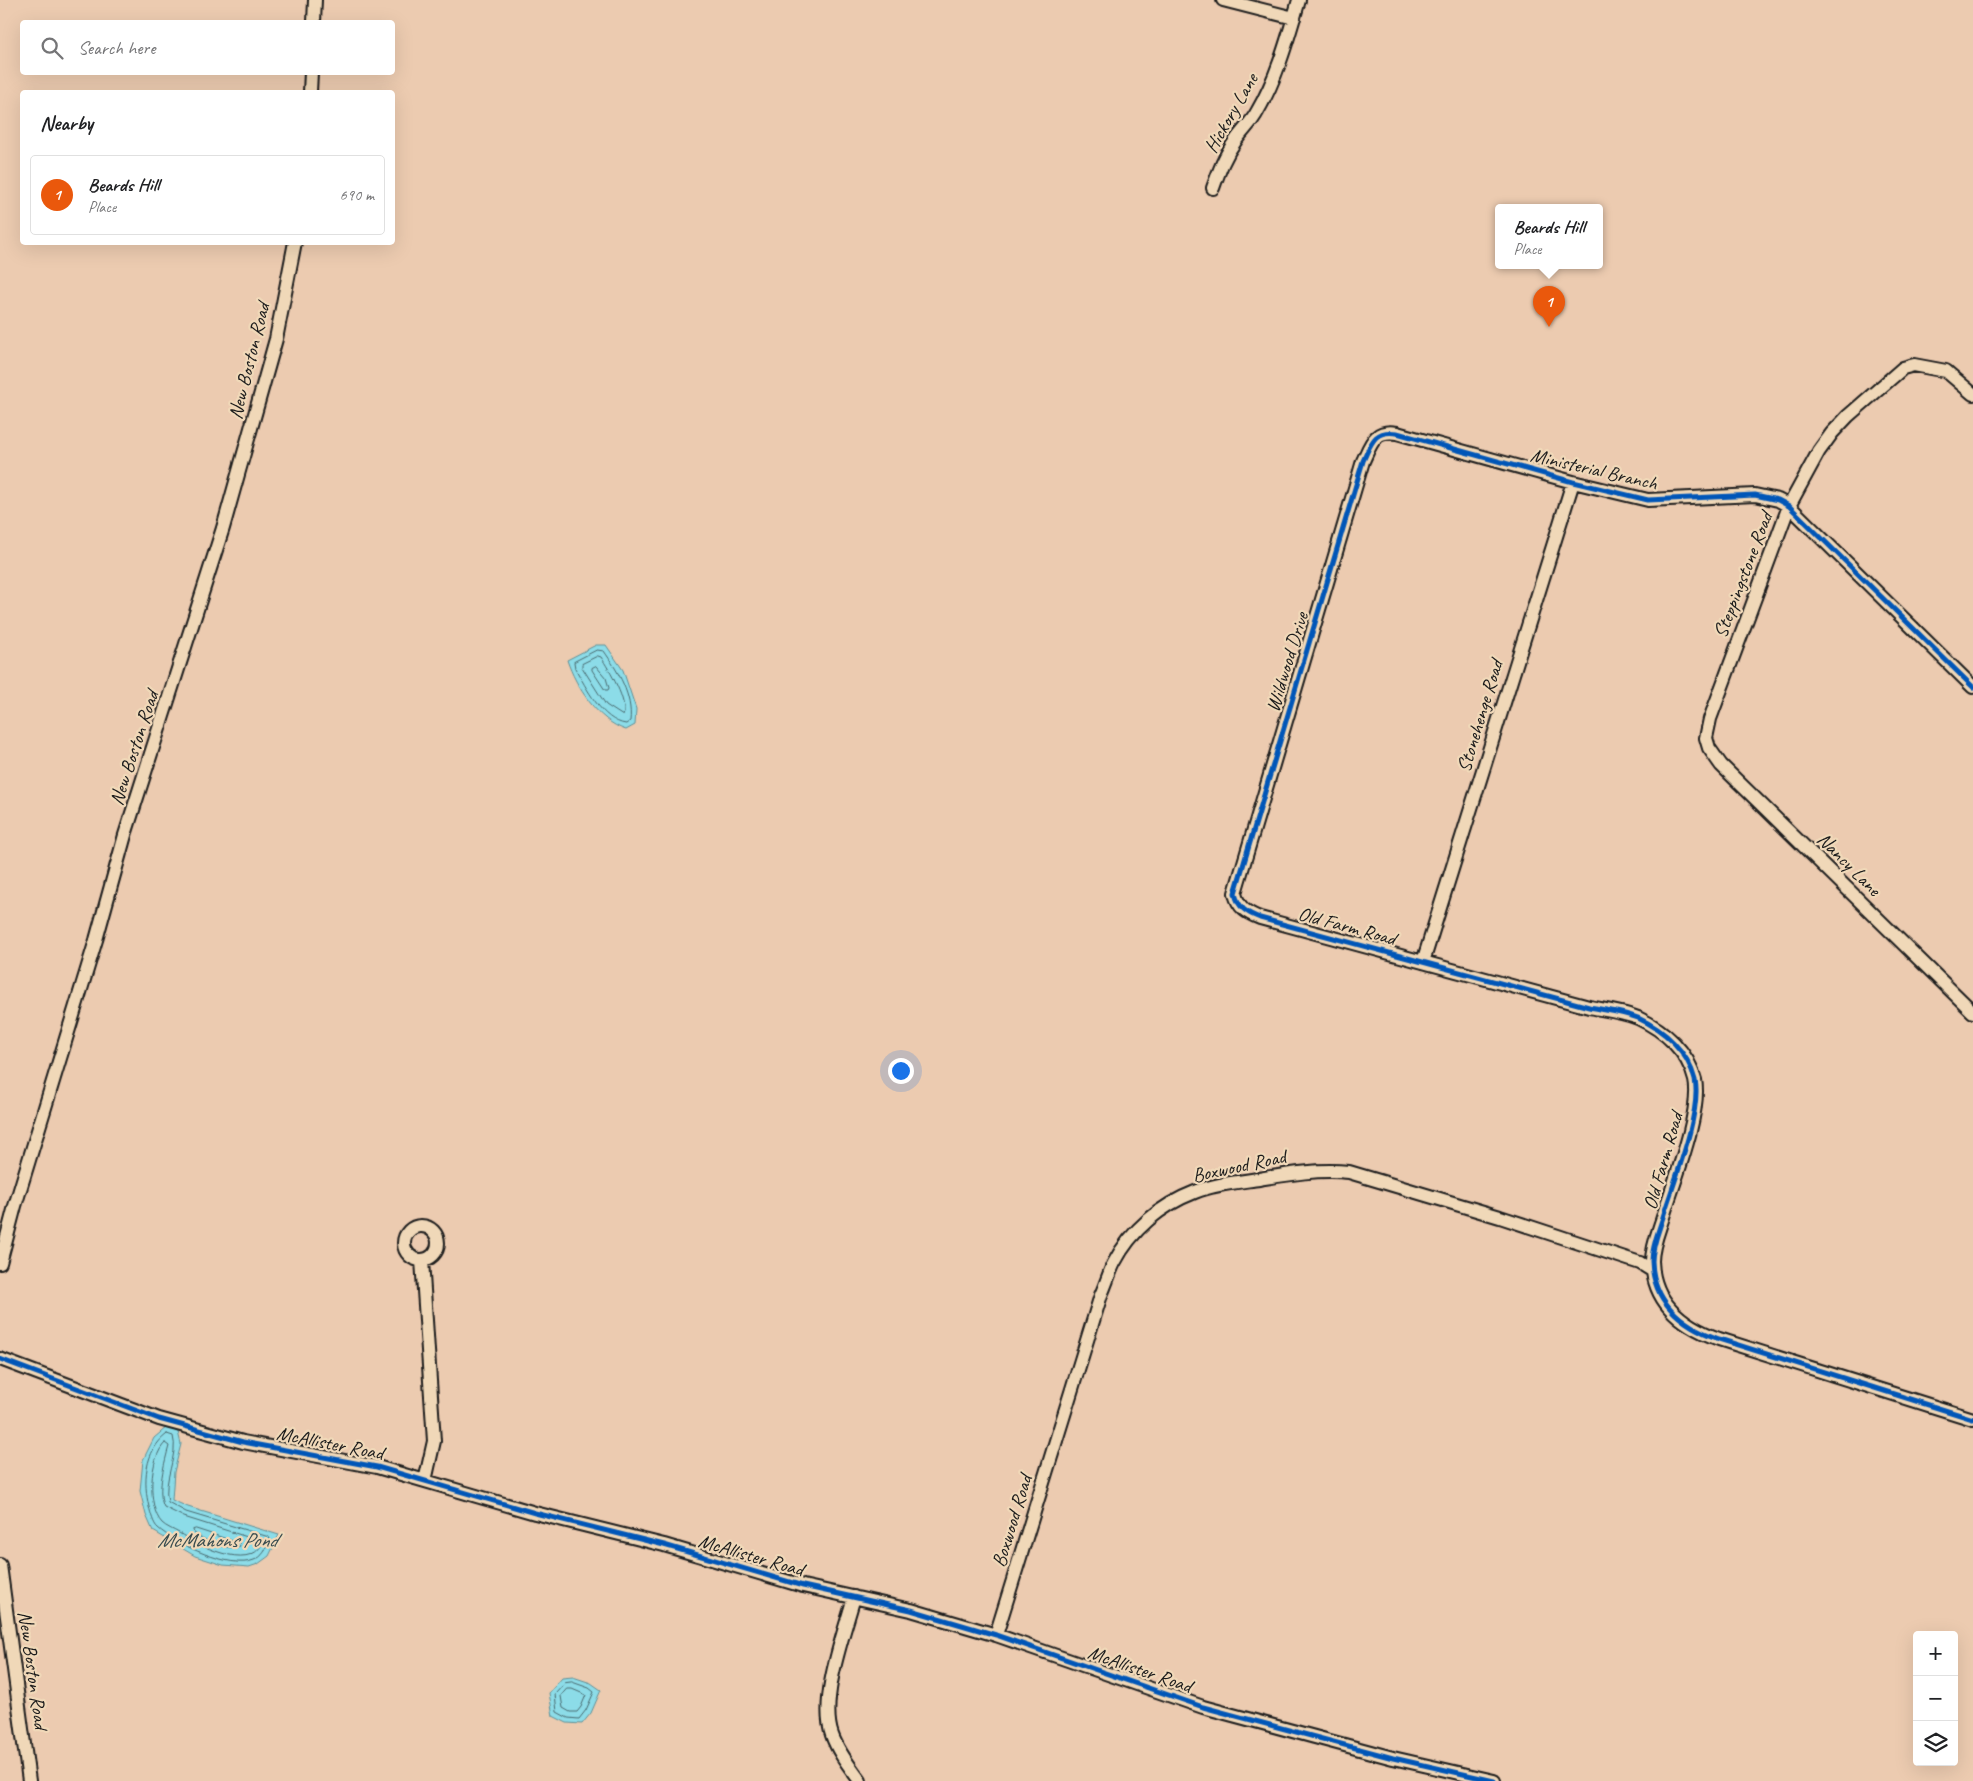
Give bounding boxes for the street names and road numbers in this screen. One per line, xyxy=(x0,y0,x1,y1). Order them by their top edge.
street label: Hickory Lane xyxy=(1198,67,1265,157)
street label: New Boston Road xyxy=(222,297,276,422)
street label: Ministerial Branch xyxy=(1528,442,1661,496)
street label: Steppingstone Road xyxy=(1708,506,1780,641)
street label: Wildwood Drive xyxy=(1260,608,1314,715)
street label: Stonehenge Road xyxy=(1451,654,1510,775)
street label: New Boston Road xyxy=(104,685,165,808)
street label: Nancy Lane xyxy=(1812,827,1887,902)
street label: Old Farm Road xyxy=(1295,901,1402,952)
street label: Old Farm Road xyxy=(1637,1107,1690,1212)
street label: Boxwood Road xyxy=(1190,1143,1291,1188)
street label: McAllister Road xyxy=(274,1420,389,1466)
street label: Boxwood Road xyxy=(986,1469,1039,1570)
street label: McAllister Road xyxy=(696,1528,809,1583)
street label: New Boston Road xyxy=(12,1609,54,1734)
street label: McAllister Road xyxy=(1085,1640,1198,1699)

